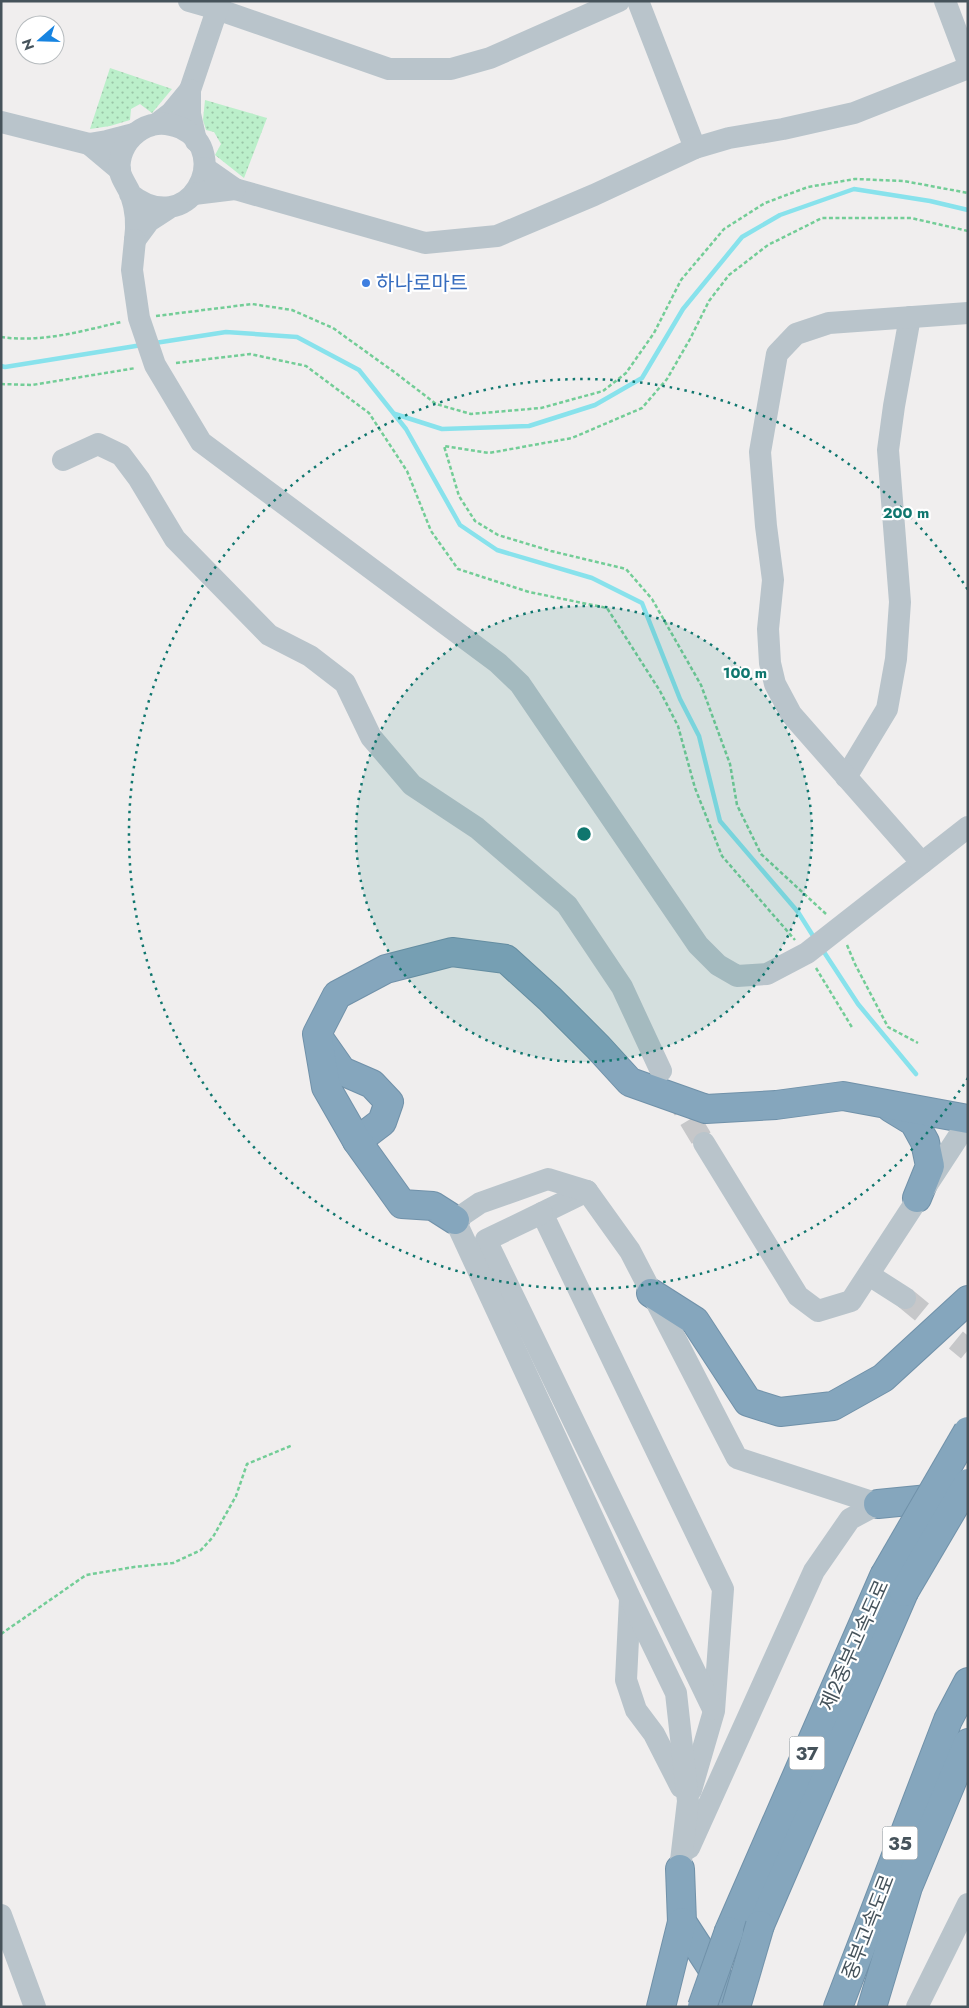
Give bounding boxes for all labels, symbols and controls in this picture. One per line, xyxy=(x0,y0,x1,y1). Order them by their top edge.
north arrow xyxy=(15,15,65,65)
text: N xyxy=(16,36,39,53)
place label: 하나로마트 xyxy=(376,269,468,298)
marker: 하나로마트 xyxy=(360,277,372,289)
text: 200 m xyxy=(883,502,929,524)
text: 100 m xyxy=(723,662,767,684)
centre of rings xyxy=(575,825,593,843)
street label: 제2중부고속도로 xyxy=(813,1575,896,1715)
road number: 37 xyxy=(790,1736,824,1770)
road number: 35 xyxy=(882,1826,918,1860)
street label: 중부고속도로 xyxy=(835,1870,902,1984)

